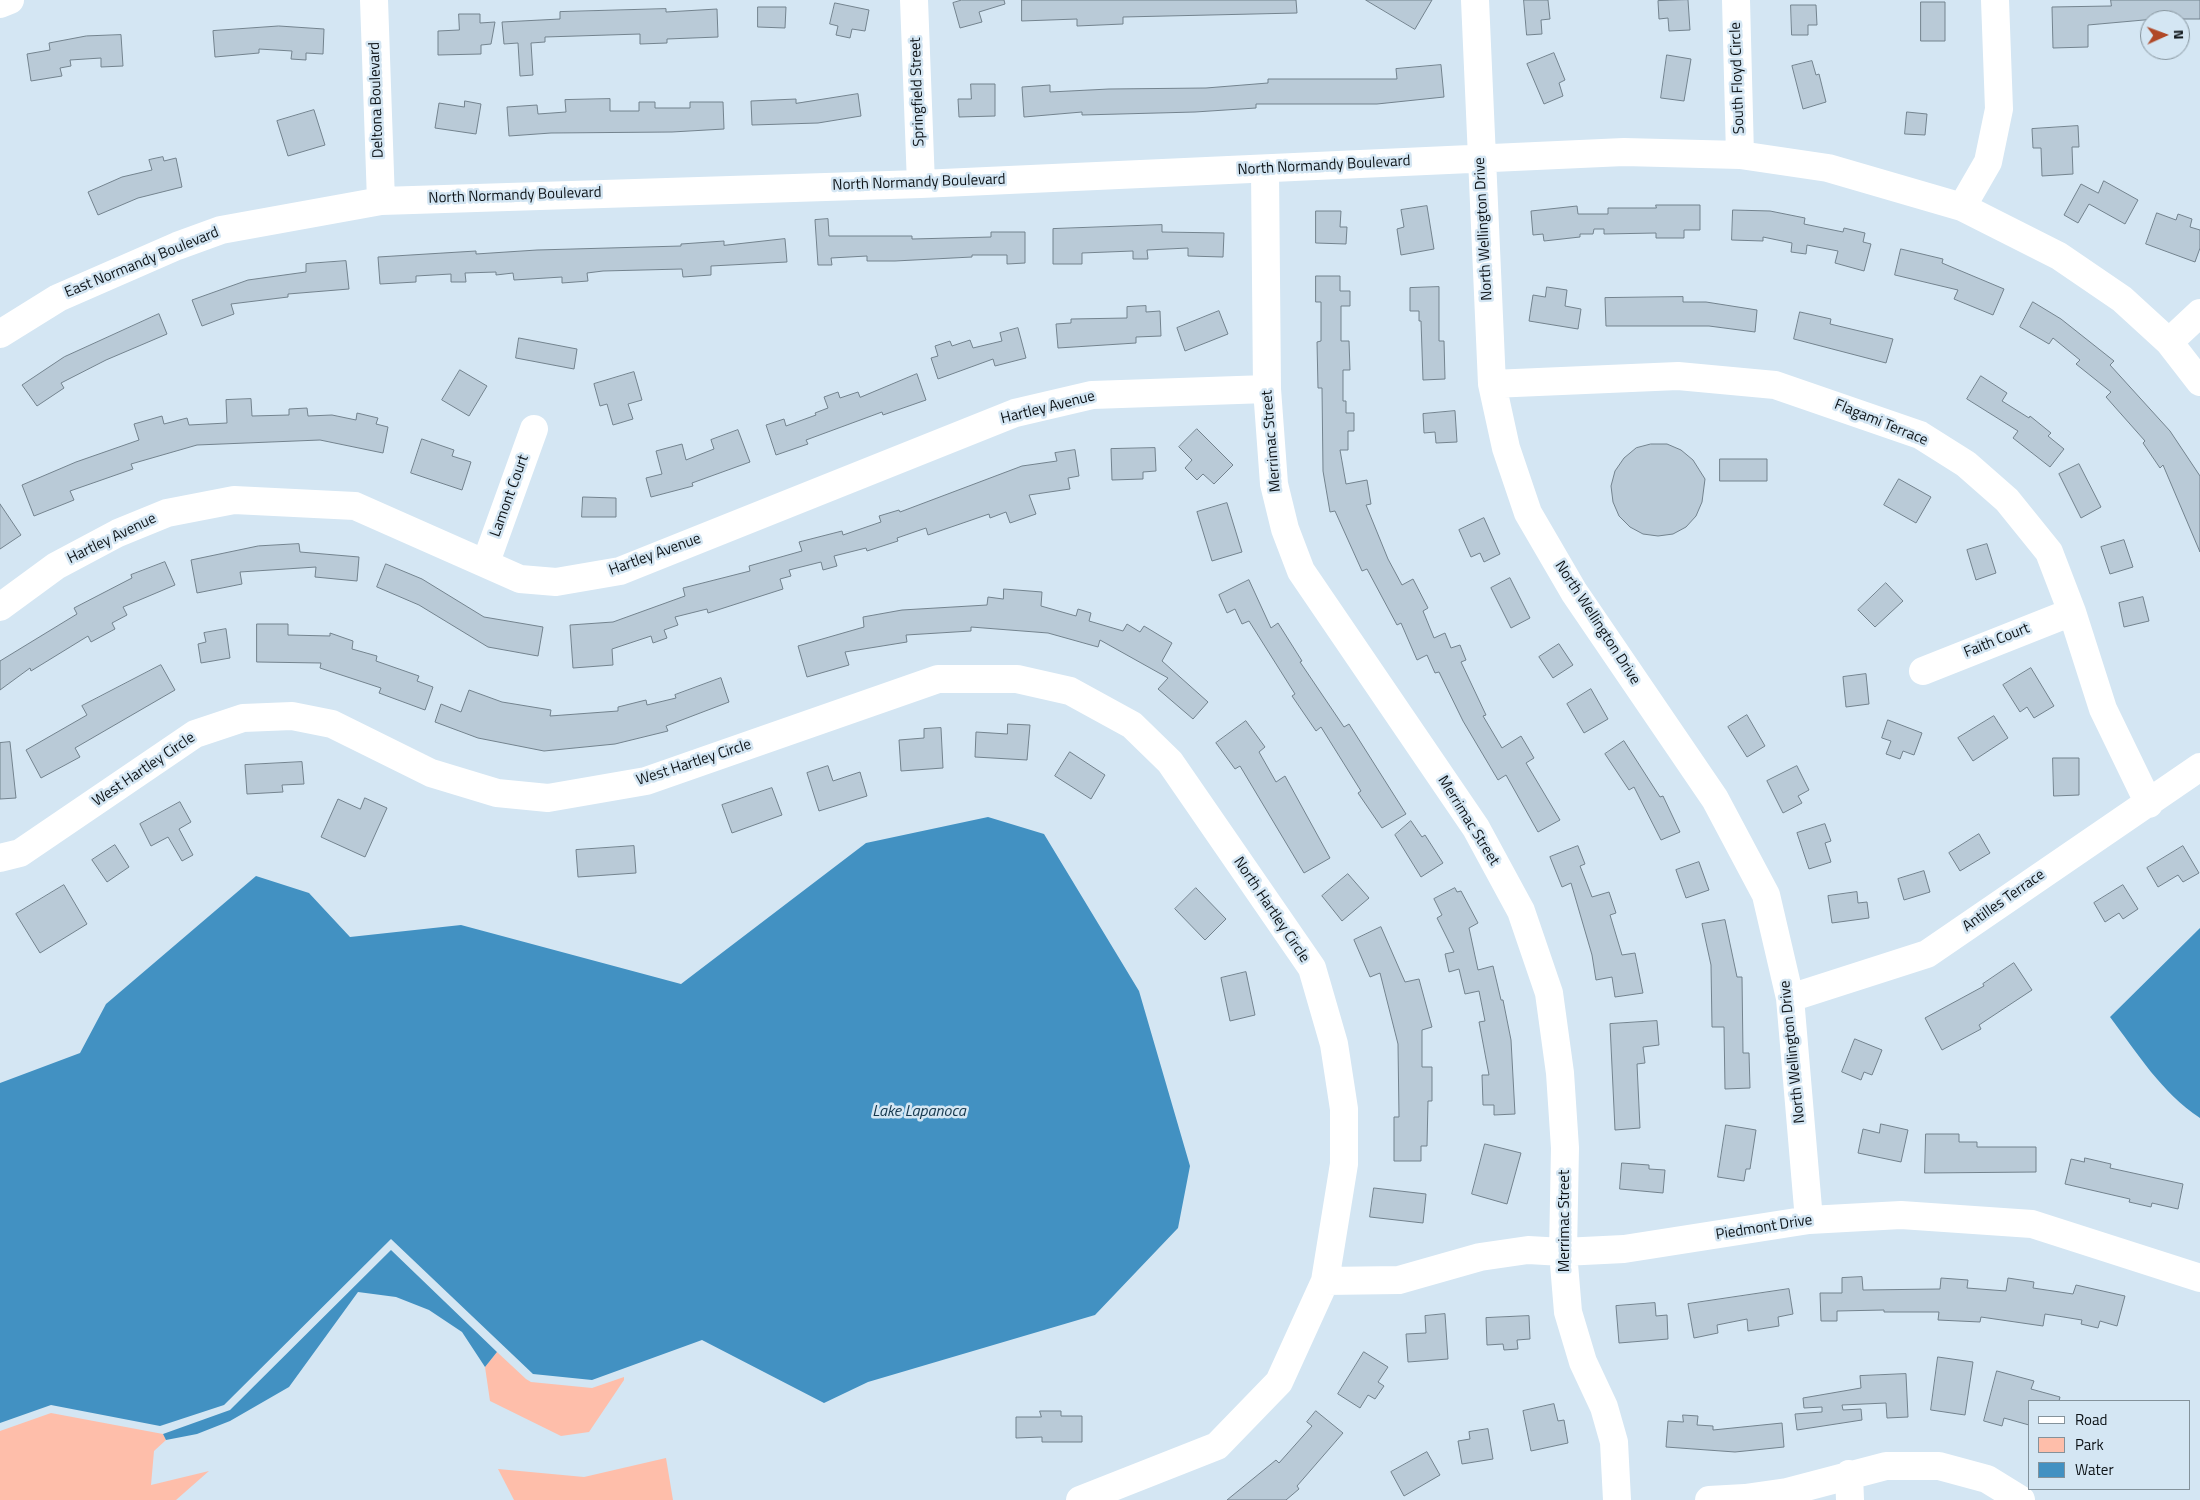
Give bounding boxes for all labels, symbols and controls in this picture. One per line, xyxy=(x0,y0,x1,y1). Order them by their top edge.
north arrow xyxy=(2140,10,2190,60)
street label: South Floyd Circle xyxy=(1727,22,1749,134)
text: N xyxy=(2169,29,2190,40)
street label: Springfield Street xyxy=(907,37,929,147)
street label: Deltona Boulevard xyxy=(366,42,388,158)
street label: North Normandy Boulevard xyxy=(1237,152,1411,180)
street label: North Wellington Drive xyxy=(1471,157,1497,301)
street label: North Normandy Boulevard xyxy=(832,171,1006,195)
street label: North Normandy Boulevard xyxy=(428,184,602,208)
street label: East Normandy Boulevard xyxy=(62,224,222,302)
street label: Hartley Avenue xyxy=(999,388,1097,428)
street label: Merrimac Street xyxy=(1259,389,1285,493)
street label: Flagami Terrace xyxy=(1832,396,1930,450)
street label: Lamont Court xyxy=(487,452,533,540)
street label: Hartley Avenue xyxy=(65,510,159,568)
street label: Hartley Avenue xyxy=(607,530,703,580)
street label: North Wellington Drive xyxy=(1550,558,1644,688)
street label: Faith Court xyxy=(1962,620,2032,662)
street label: West Hartley Circle xyxy=(89,729,199,811)
street label: West Hartley Circle xyxy=(634,736,754,790)
street label: Merrimac Street xyxy=(1433,773,1503,869)
street label: North Hartley Circle xyxy=(1229,854,1313,966)
street label: Antilles Terrace xyxy=(1959,866,2049,936)
street label: North Wellington Drive xyxy=(1777,980,1809,1124)
water label: Lake Lapanoca xyxy=(872,1102,966,1122)
street label: Merrimac Street xyxy=(1556,1170,1574,1272)
street label: Piedmont Drive xyxy=(1714,1211,1814,1245)
legend xyxy=(2028,1400,2190,1490)
text: Road xyxy=(2075,1408,2107,1431)
text: Park xyxy=(2075,1433,2104,1456)
text: Water xyxy=(2075,1458,2114,1481)

